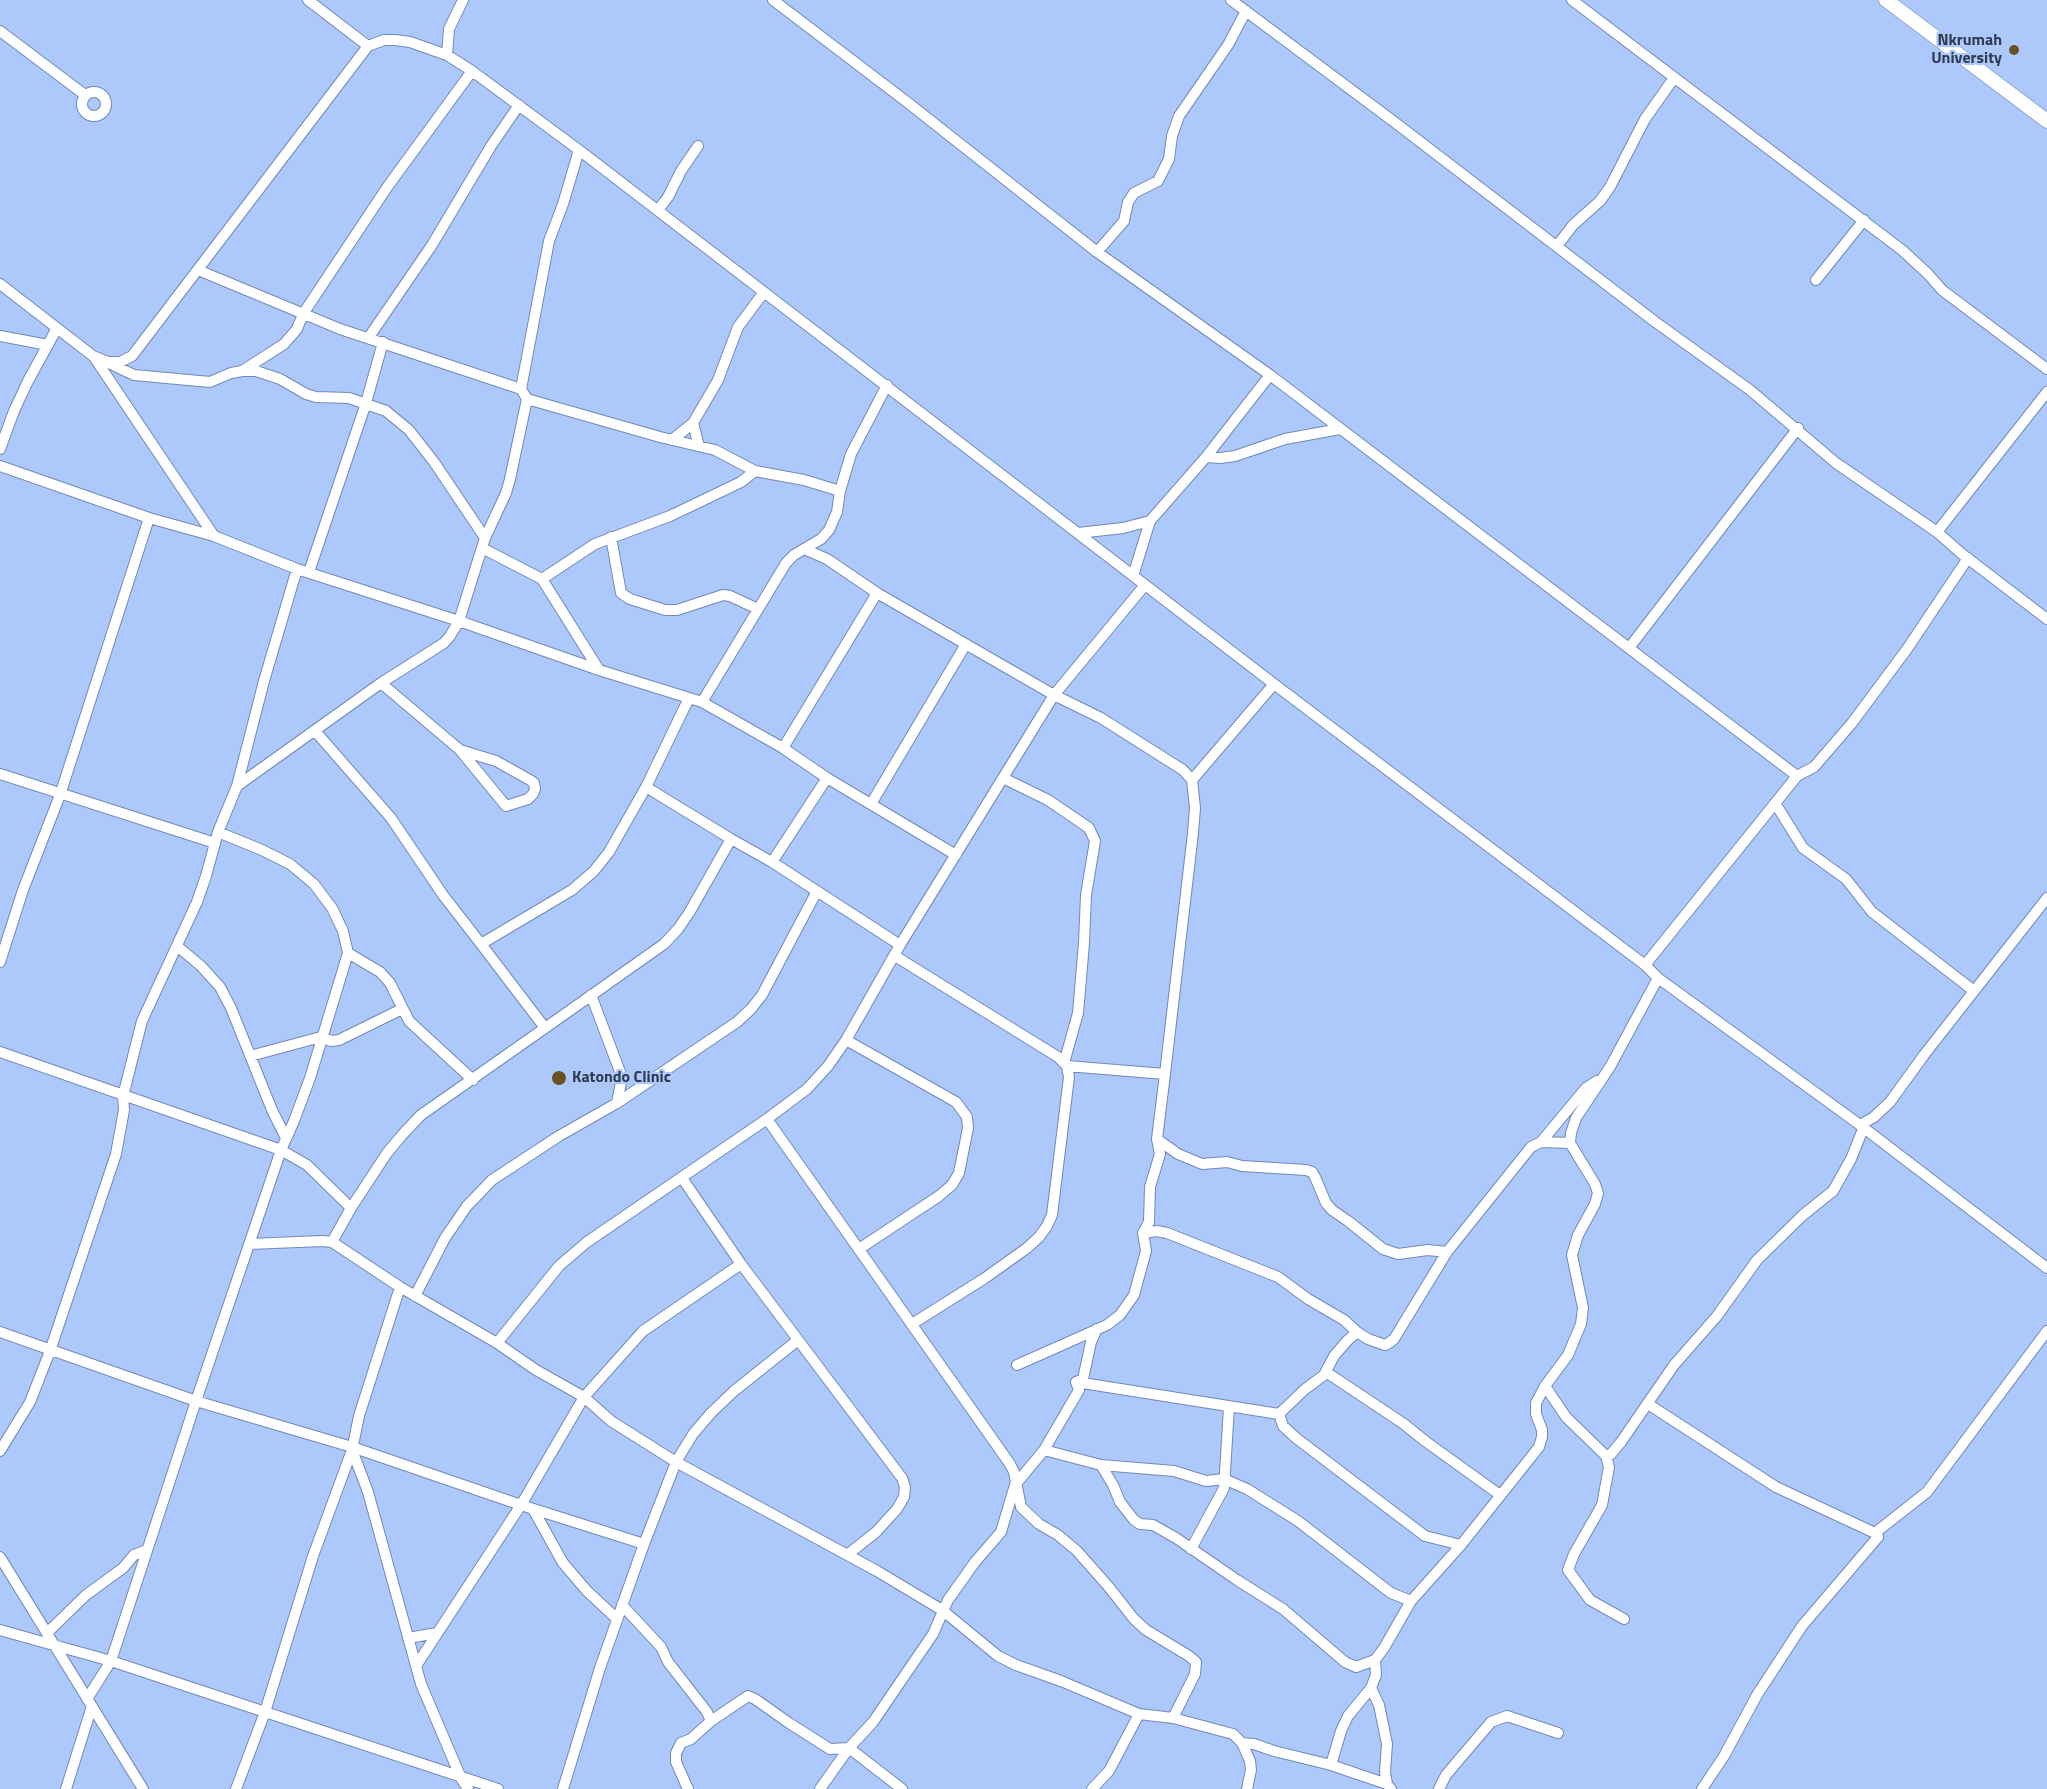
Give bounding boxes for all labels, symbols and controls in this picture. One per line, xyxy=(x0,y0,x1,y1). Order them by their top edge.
place label: Nkrumah University xyxy=(1931,31,2002,69)
marker: Nkrumah University xyxy=(2007,43,2021,57)
place label: Katondo Clinic xyxy=(572,1068,671,1088)
marker: Katondo Clinic xyxy=(550,1069,568,1087)

